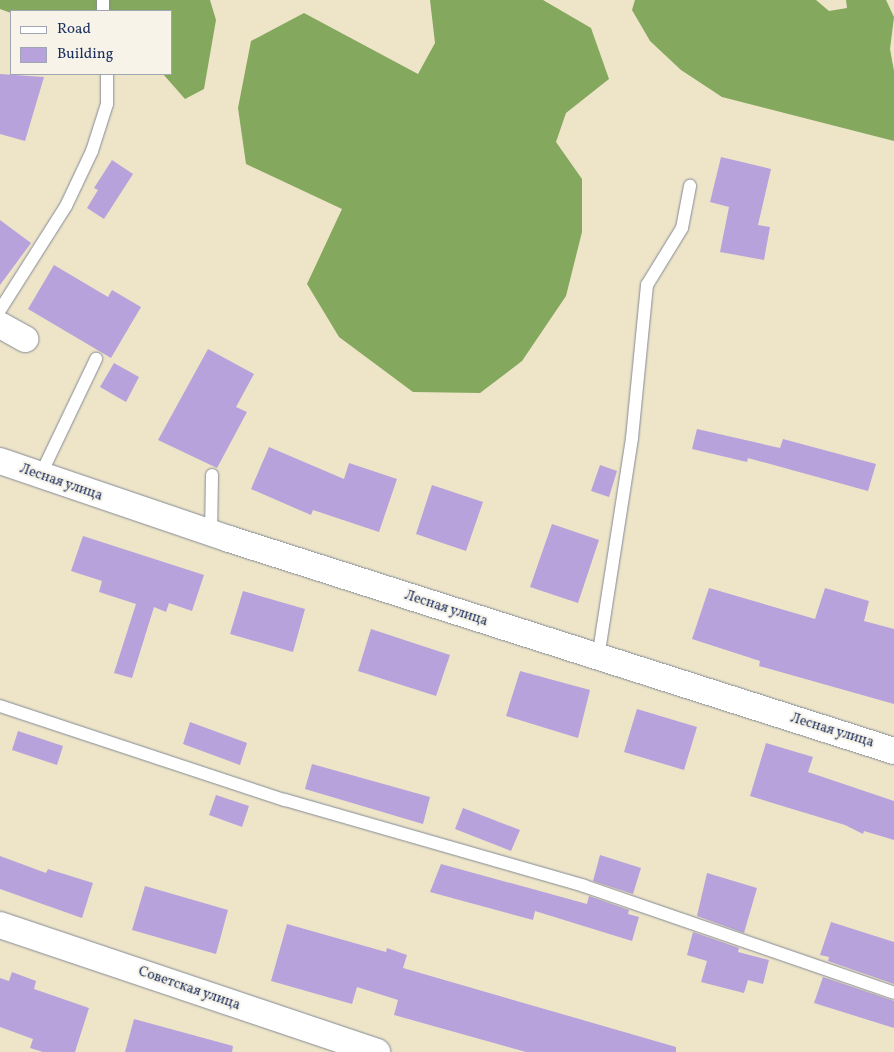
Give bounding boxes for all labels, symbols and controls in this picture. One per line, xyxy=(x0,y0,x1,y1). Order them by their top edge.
legend xyxy=(10,10,172,75)
text: Road xyxy=(57,19,91,40)
text: Building xyxy=(57,44,113,65)
street label: Лесная улица xyxy=(17,461,105,505)
street label: Лесная улица xyxy=(402,588,490,630)
street label: Лесная улица xyxy=(788,710,876,752)
street label: Советская улица xyxy=(136,964,242,1014)

